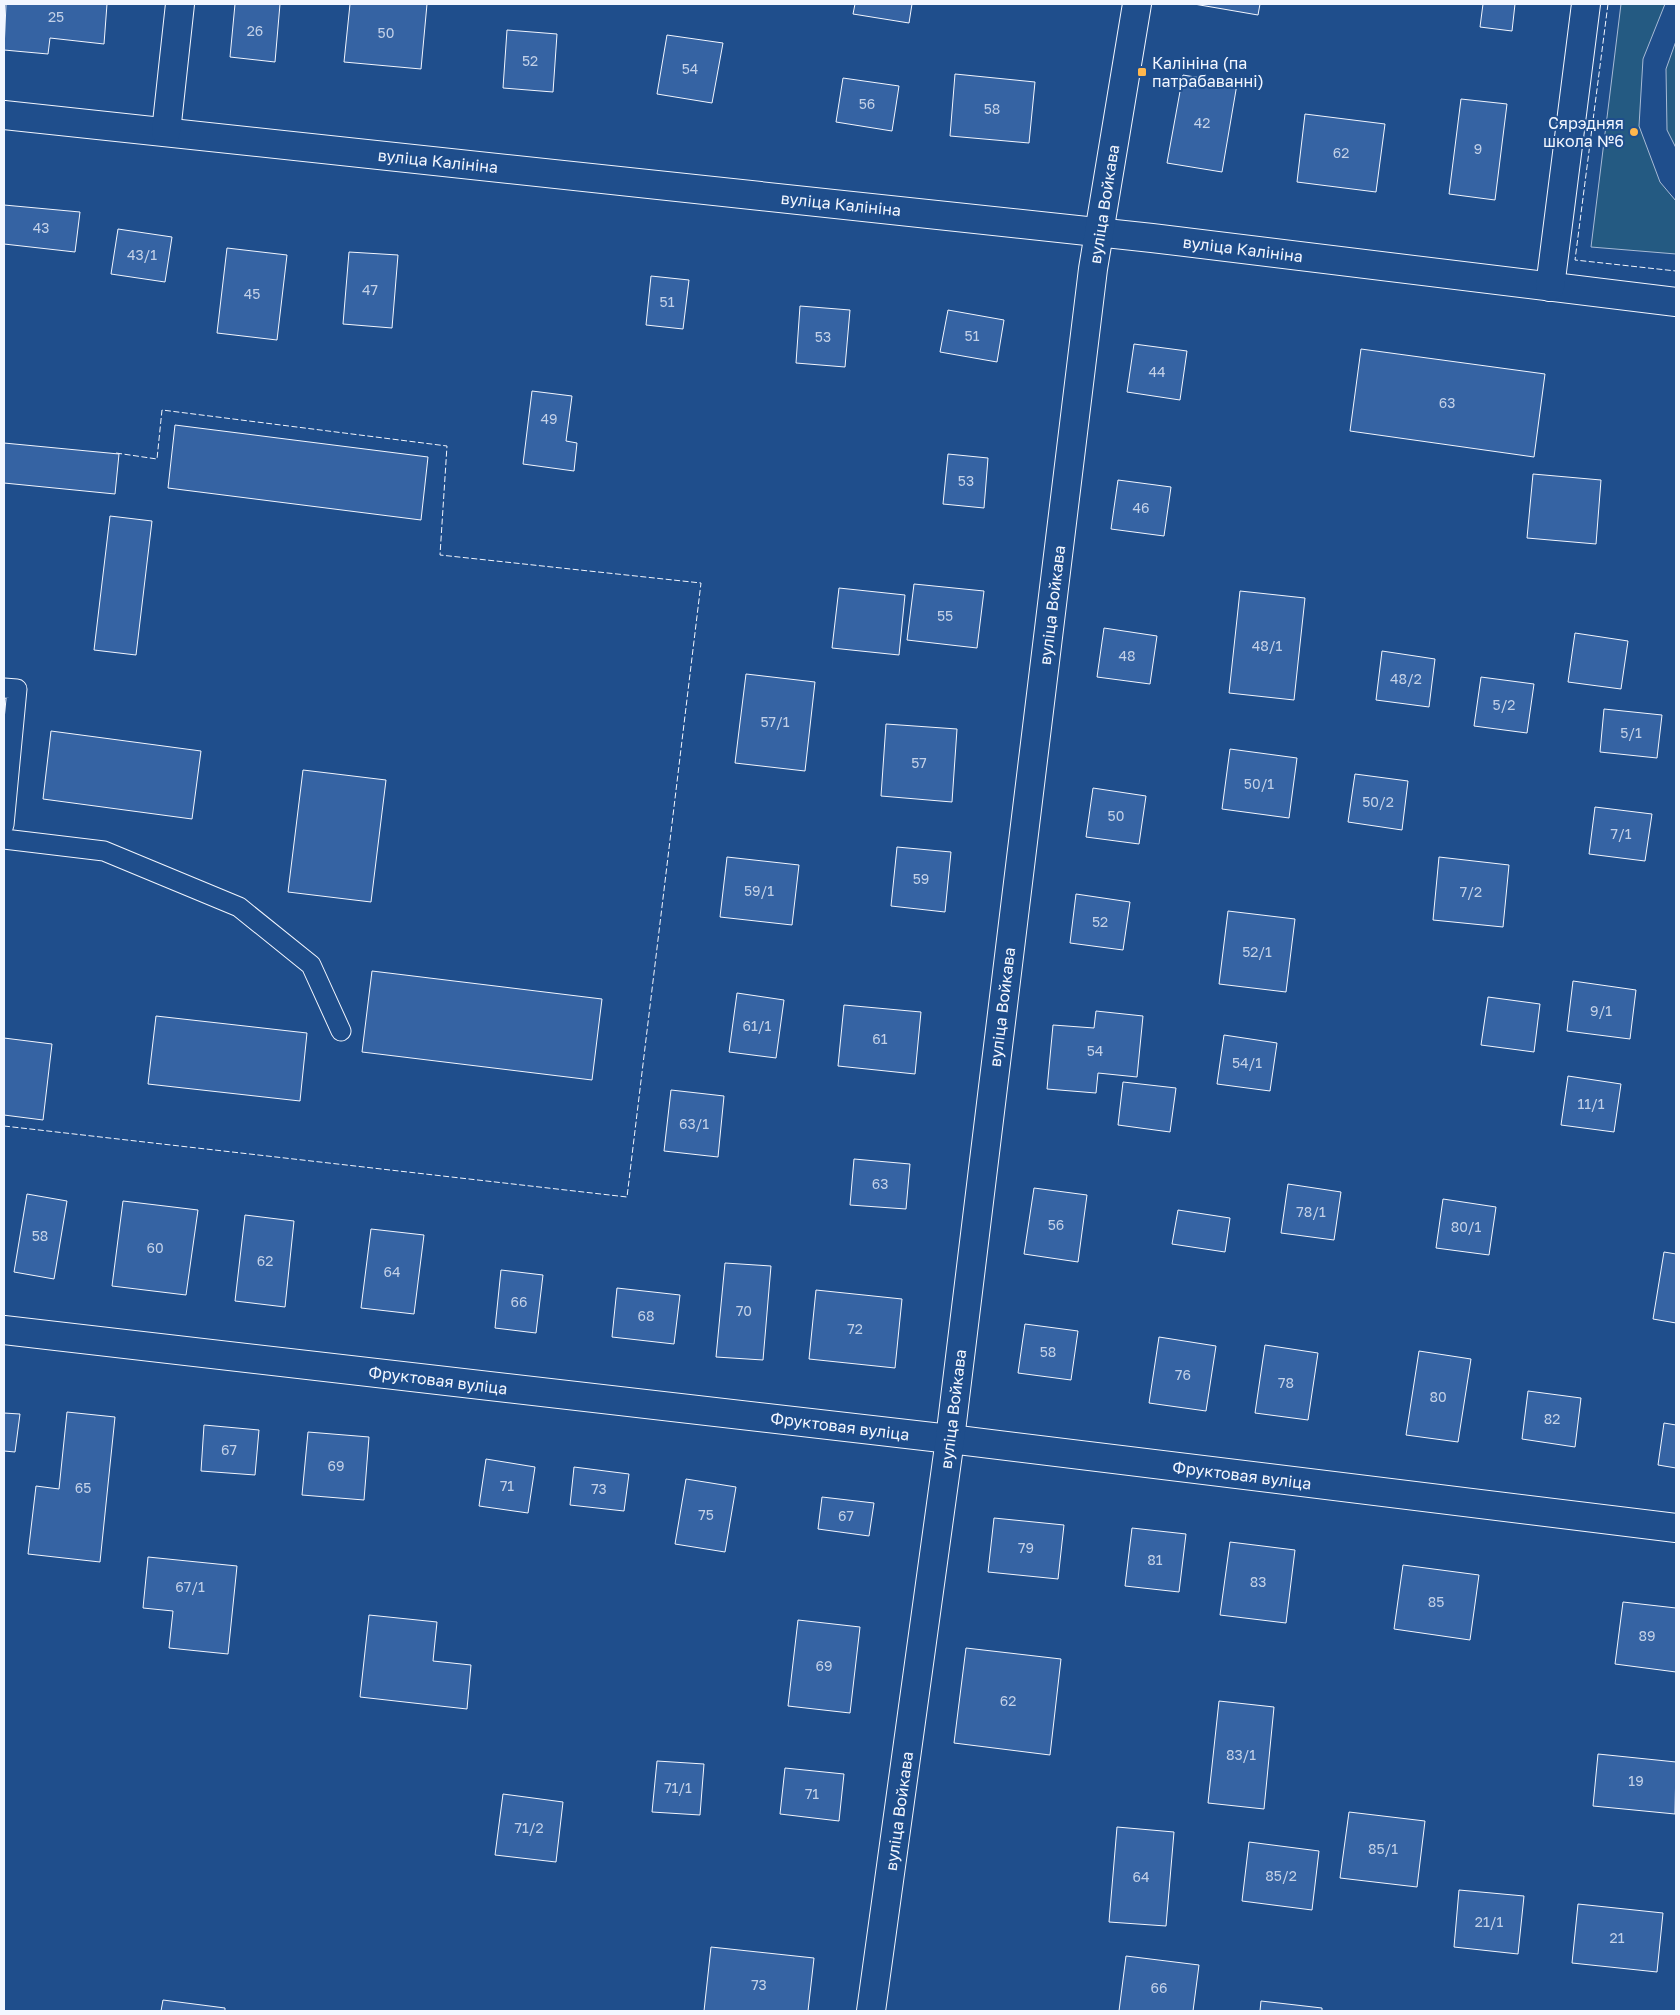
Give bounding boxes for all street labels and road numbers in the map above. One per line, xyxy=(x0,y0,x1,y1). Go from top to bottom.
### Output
street label: вуліца Войкава xyxy=(1085,143,1123,265)
street label: вуліца Калініна xyxy=(377,145,499,177)
street label: вуліца Калініна xyxy=(780,188,902,220)
street label: вуліца Калініна xyxy=(1182,232,1304,266)
street label: вуліца Войкава xyxy=(1035,544,1069,666)
street label: вуліца Войкава xyxy=(985,946,1019,1068)
street label: вуліца Войкава xyxy=(936,1348,970,1470)
street label: Фруктовая вуліца xyxy=(367,1362,509,1398)
street label: Фруктовая вуліца xyxy=(769,1408,911,1444)
street label: Фруктовая вуліца xyxy=(1171,1457,1313,1493)
street label: вуліца Войкава xyxy=(881,1750,917,1872)

